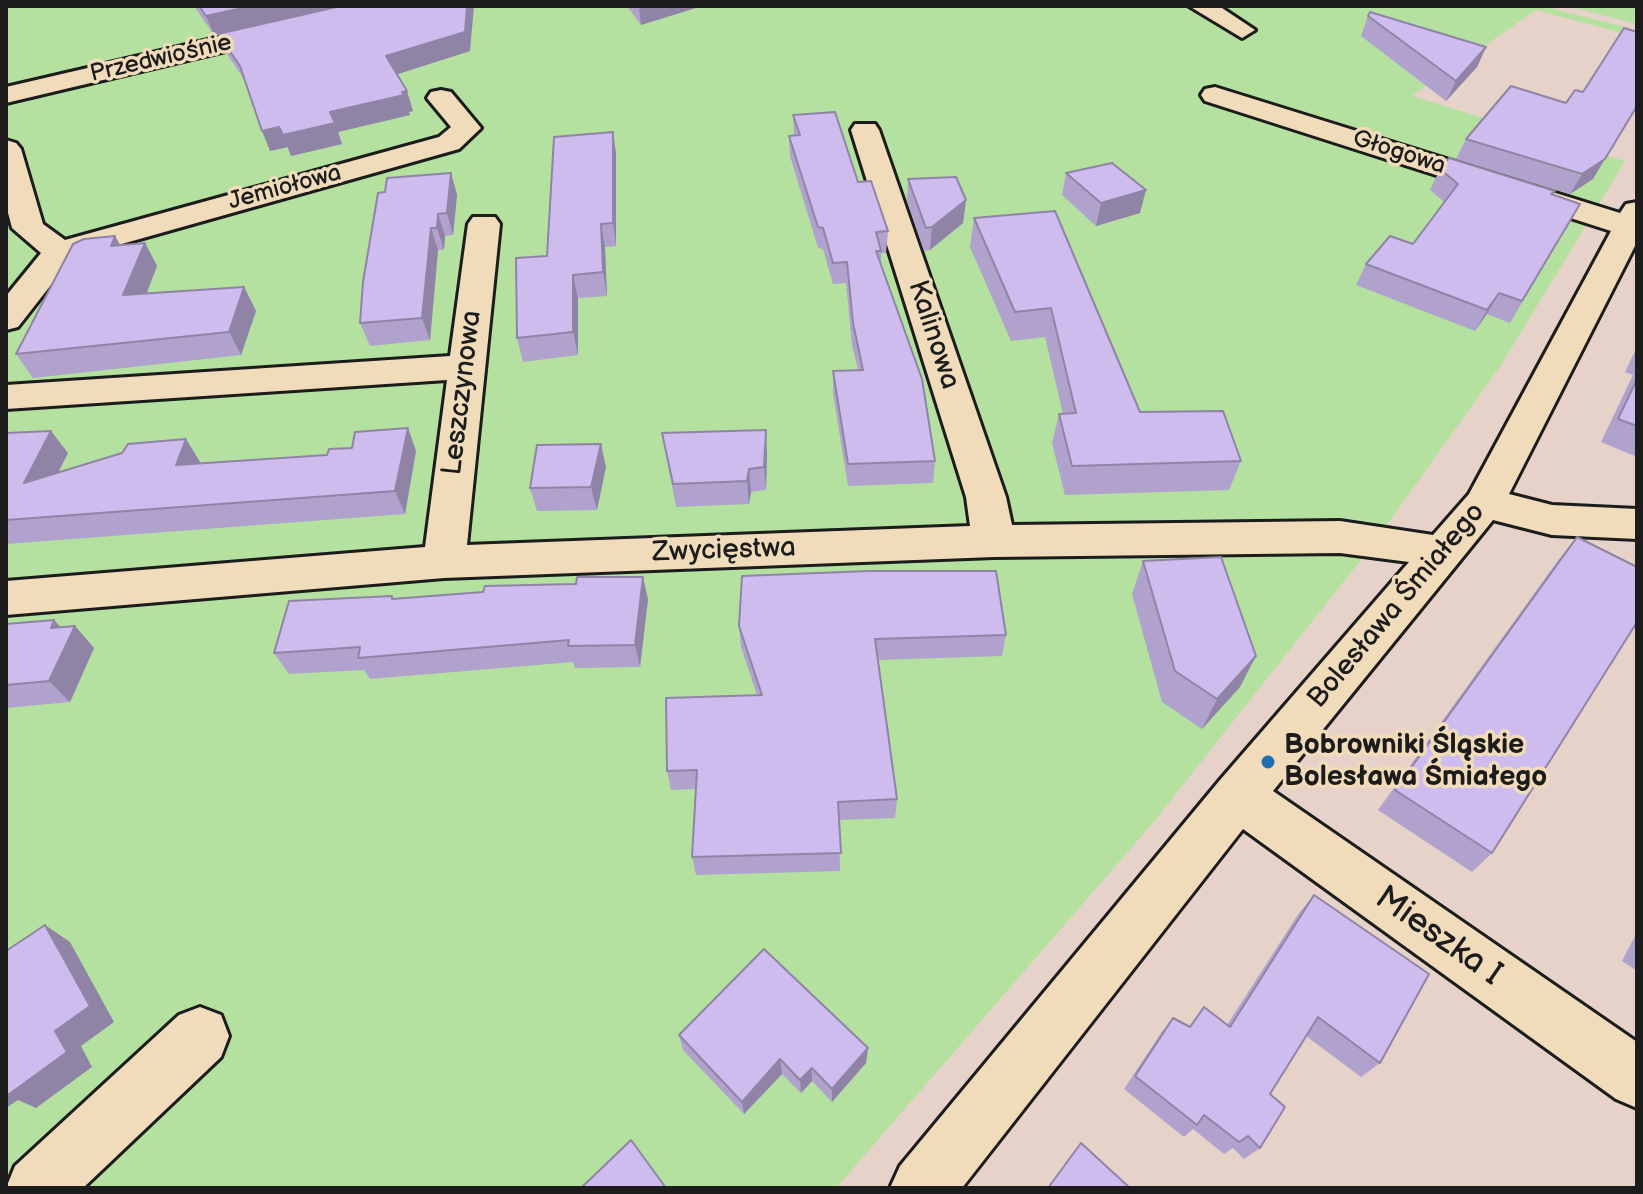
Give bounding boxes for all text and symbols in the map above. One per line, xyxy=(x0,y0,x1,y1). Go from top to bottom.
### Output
street label: Przedwiośnie xyxy=(87,29,235,89)
street label: Głogowa xyxy=(1349,124,1449,182)
street label: Jemiołowa xyxy=(225,159,345,217)
street label: Kalinowa xyxy=(900,276,966,394)
street label: Leszczynowa xyxy=(436,309,490,477)
street label: Bolesława Śmiałego xyxy=(1301,496,1493,716)
street label: Zwycięstwa xyxy=(652,532,796,570)
place label: Bobrowniki Śląskie Bolesława Śmiałego xyxy=(1284,729,1547,795)
marker: Bobrowniki Śląskie Bolesława Śmiałego xyxy=(1259,753,1277,771)
street label: Mieszka I xyxy=(1367,879,1509,995)

